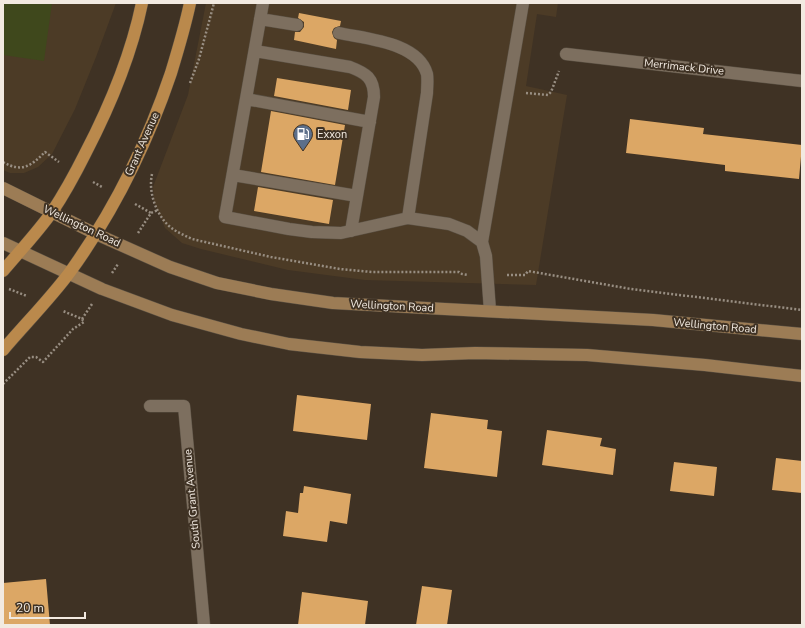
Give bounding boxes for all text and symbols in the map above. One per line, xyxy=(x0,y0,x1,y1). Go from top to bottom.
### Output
street label: Merrimack Drive xyxy=(643,55,725,79)
street label: Grant Avenue xyxy=(121,110,163,178)
fuel station icon: Exxon xyxy=(292,123,314,151)
place label: Exxon xyxy=(317,127,347,142)
street label: Wellington Road xyxy=(41,202,123,250)
street label: Wellington Road xyxy=(350,296,434,316)
street label: Wellington Road xyxy=(673,315,757,337)
street label: South Grant Avenue xyxy=(180,448,204,549)
scale bar xyxy=(10,594,85,620)
text: 20 m xyxy=(16,600,44,616)

